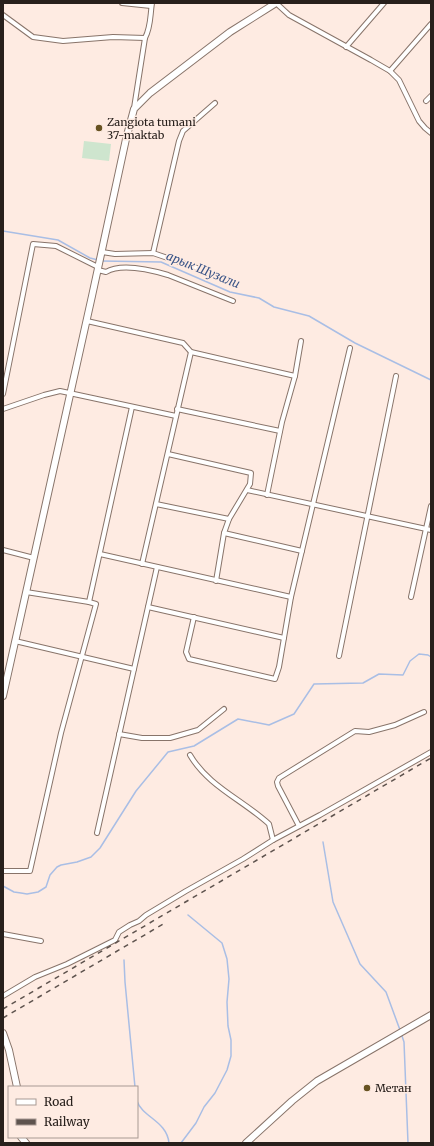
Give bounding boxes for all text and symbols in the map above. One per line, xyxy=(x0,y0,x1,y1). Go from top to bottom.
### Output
place label: Zangiota tumani 37-maktab xyxy=(107,115,196,142)
marker: Zangiota tumani 37-maktab xyxy=(94,123,104,133)
water label: арык Шузали xyxy=(164,248,242,291)
place label: Метан xyxy=(375,1081,412,1095)
marker: Метан xyxy=(362,1083,372,1093)
legend xyxy=(8,1086,138,1138)
text: Road xyxy=(44,1094,73,1109)
text: Railway xyxy=(44,1114,90,1129)

